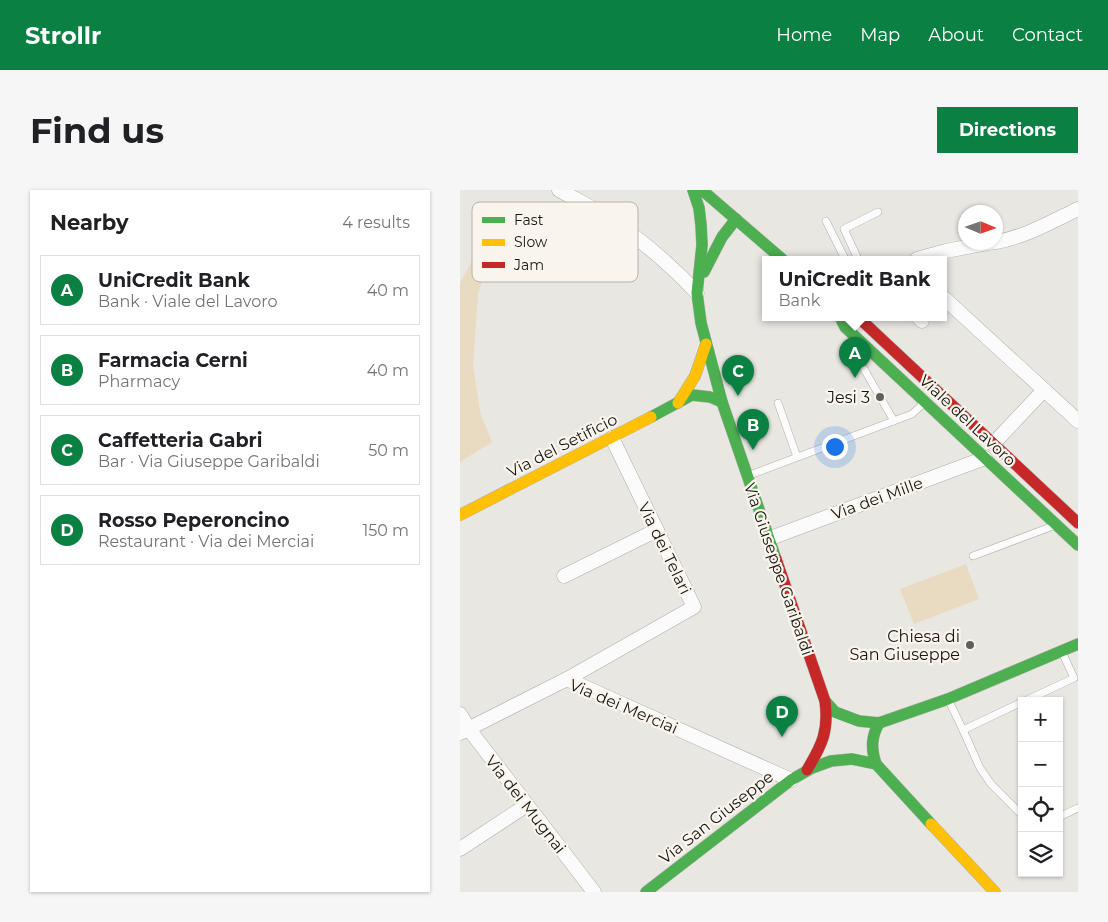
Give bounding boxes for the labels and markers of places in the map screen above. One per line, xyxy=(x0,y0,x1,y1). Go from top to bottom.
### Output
pin: A xyxy=(839,337,871,378)
pin: C xyxy=(722,355,754,396)
place label: Jesi 3 xyxy=(826,388,870,407)
marker: Jesi 3 xyxy=(874,391,886,403)
pin: B xyxy=(737,409,769,450)
place label: Chiesa di San Giuseppe xyxy=(849,627,960,664)
marker: Chiesa di San Giuseppe xyxy=(964,639,976,651)
pin: D xyxy=(766,696,798,737)

